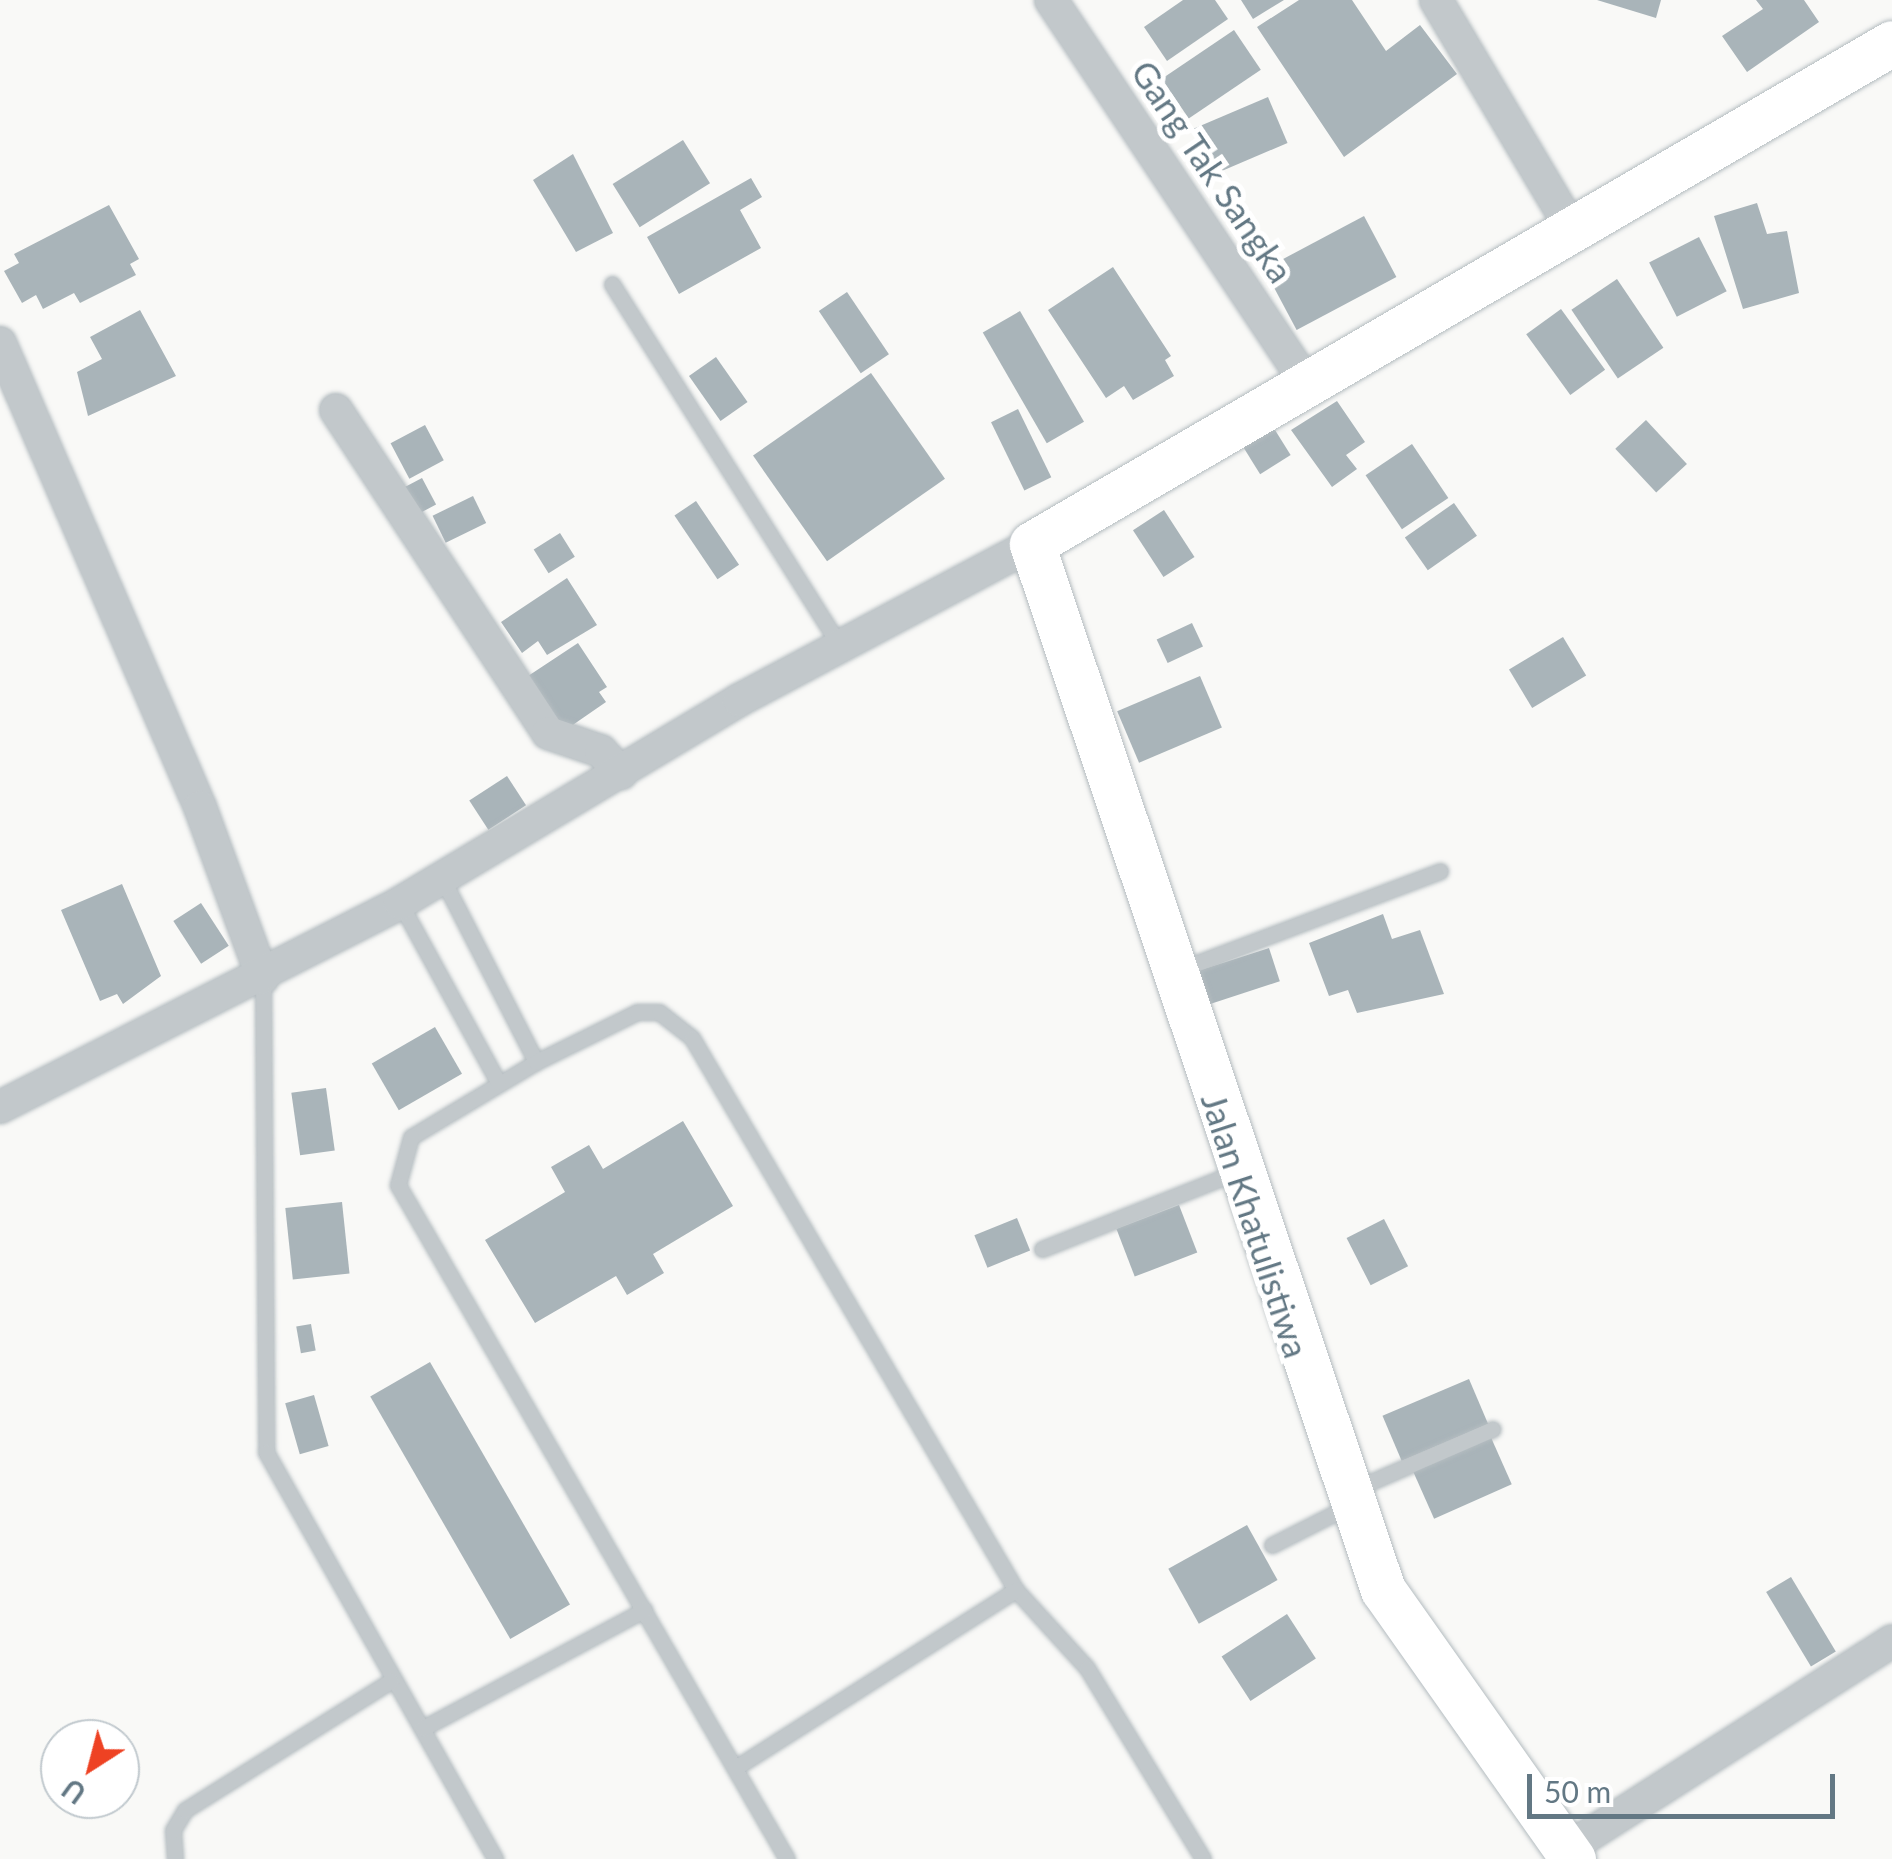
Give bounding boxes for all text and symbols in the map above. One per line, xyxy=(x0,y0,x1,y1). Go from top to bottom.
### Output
street label: Gang Tak Sangka xyxy=(1123,52,1303,290)
street label: Jalan Khatulistiwa xyxy=(1193,1087,1319,1363)
north arrow xyxy=(40,1719,140,1819)
scale bar xyxy=(1532,1754,1840,1816)
text: U xyxy=(55,1772,92,1812)
text: 50 m xyxy=(1544,1773,1611,1809)

